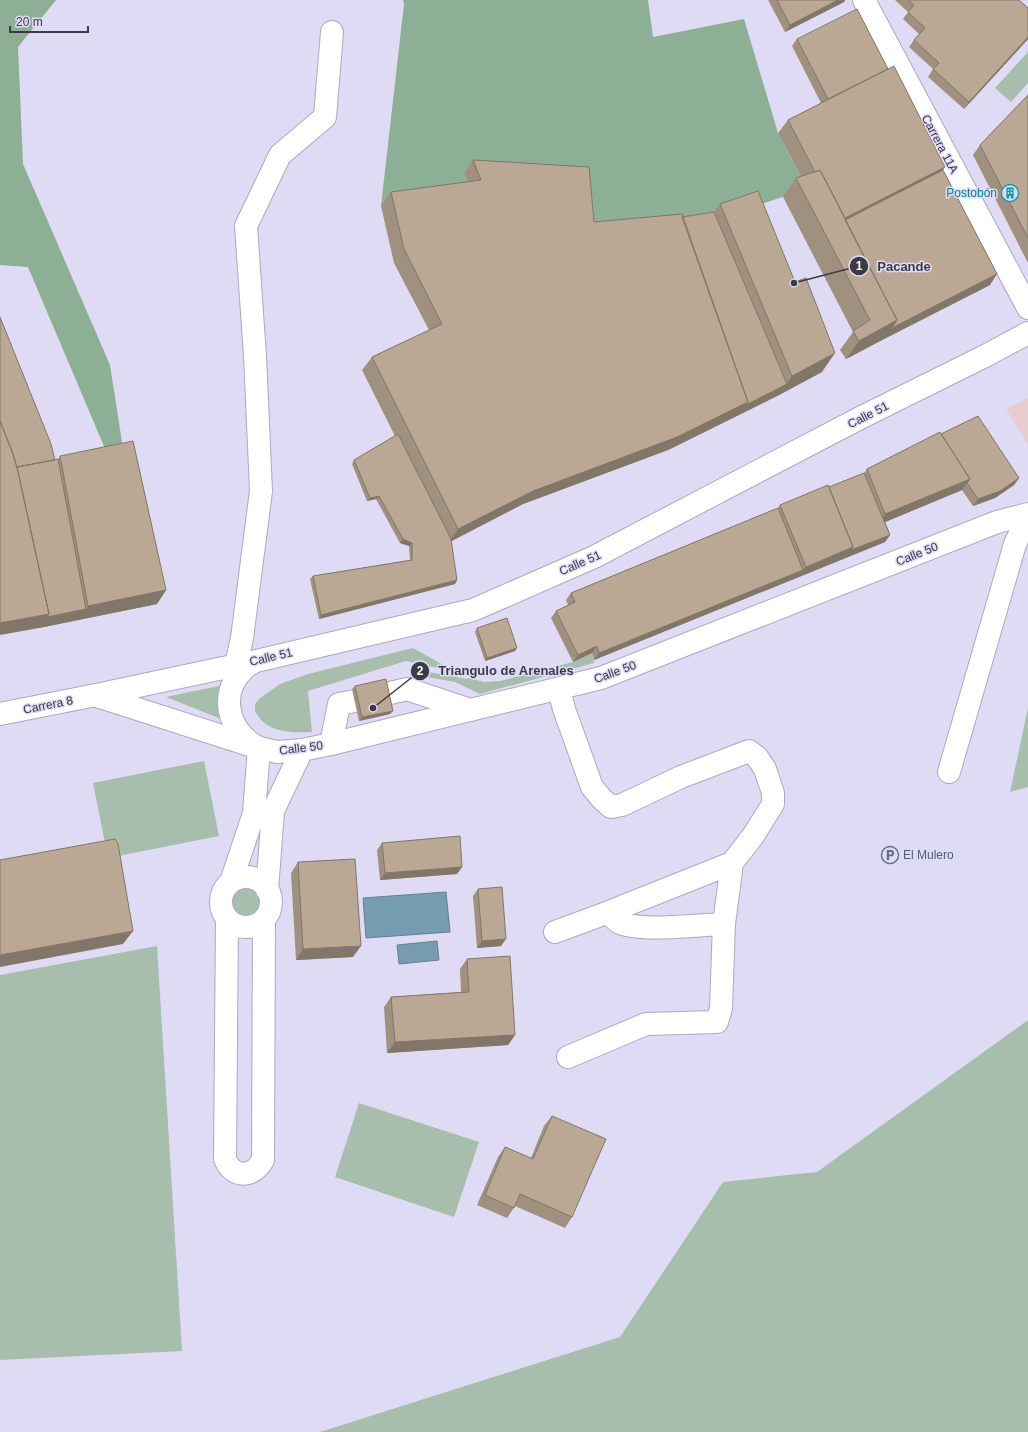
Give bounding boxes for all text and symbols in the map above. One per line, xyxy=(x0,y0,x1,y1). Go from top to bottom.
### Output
scale bar xyxy=(10,8,88,34)
text: 20 m xyxy=(16,15,43,29)
street label: Carrera 11A xyxy=(919,112,961,176)
building icon: Postobón xyxy=(1000,183,1020,203)
place label: Postobón xyxy=(946,186,997,200)
callout: Pacande xyxy=(849,254,938,279)
text: 1 xyxy=(856,259,863,273)
text: Pacande xyxy=(877,259,931,274)
street label: Calle 51 xyxy=(845,399,891,431)
street label: Calle 50 xyxy=(894,539,940,569)
street label: Calle 51 xyxy=(557,548,603,578)
street label: Calle 51 xyxy=(248,645,294,669)
callout: Triangulo de Arenales xyxy=(410,658,582,683)
street label: Calle 50 xyxy=(592,658,638,686)
text: Triangulo de Arenales xyxy=(438,663,574,678)
text: 2 xyxy=(417,664,424,678)
street label: Carrera 8 xyxy=(22,693,75,717)
street label: Calle 50 xyxy=(278,738,324,758)
parking icon: El Mulero xyxy=(880,845,900,865)
place label: El Mulero xyxy=(903,848,954,862)

